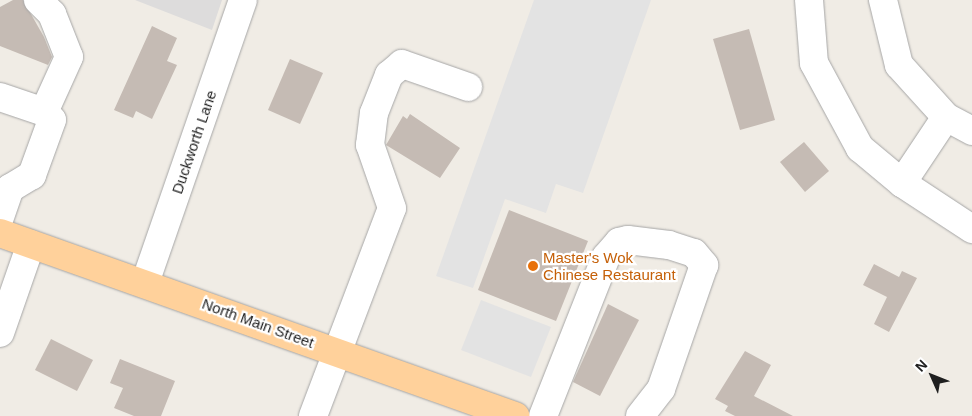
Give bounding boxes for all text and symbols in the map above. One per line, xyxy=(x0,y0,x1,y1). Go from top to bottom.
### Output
street label: Duckworth Lane xyxy=(168,88,220,196)
place label: Master's Wok Chinese Restaurant xyxy=(543,248,676,283)
marker: Master's Wok Chinese Restaurant xyxy=(527,260,539,272)
street label: North Main Street xyxy=(200,294,316,352)
north arrow xyxy=(907,351,957,401)
text: N xyxy=(912,356,930,375)

